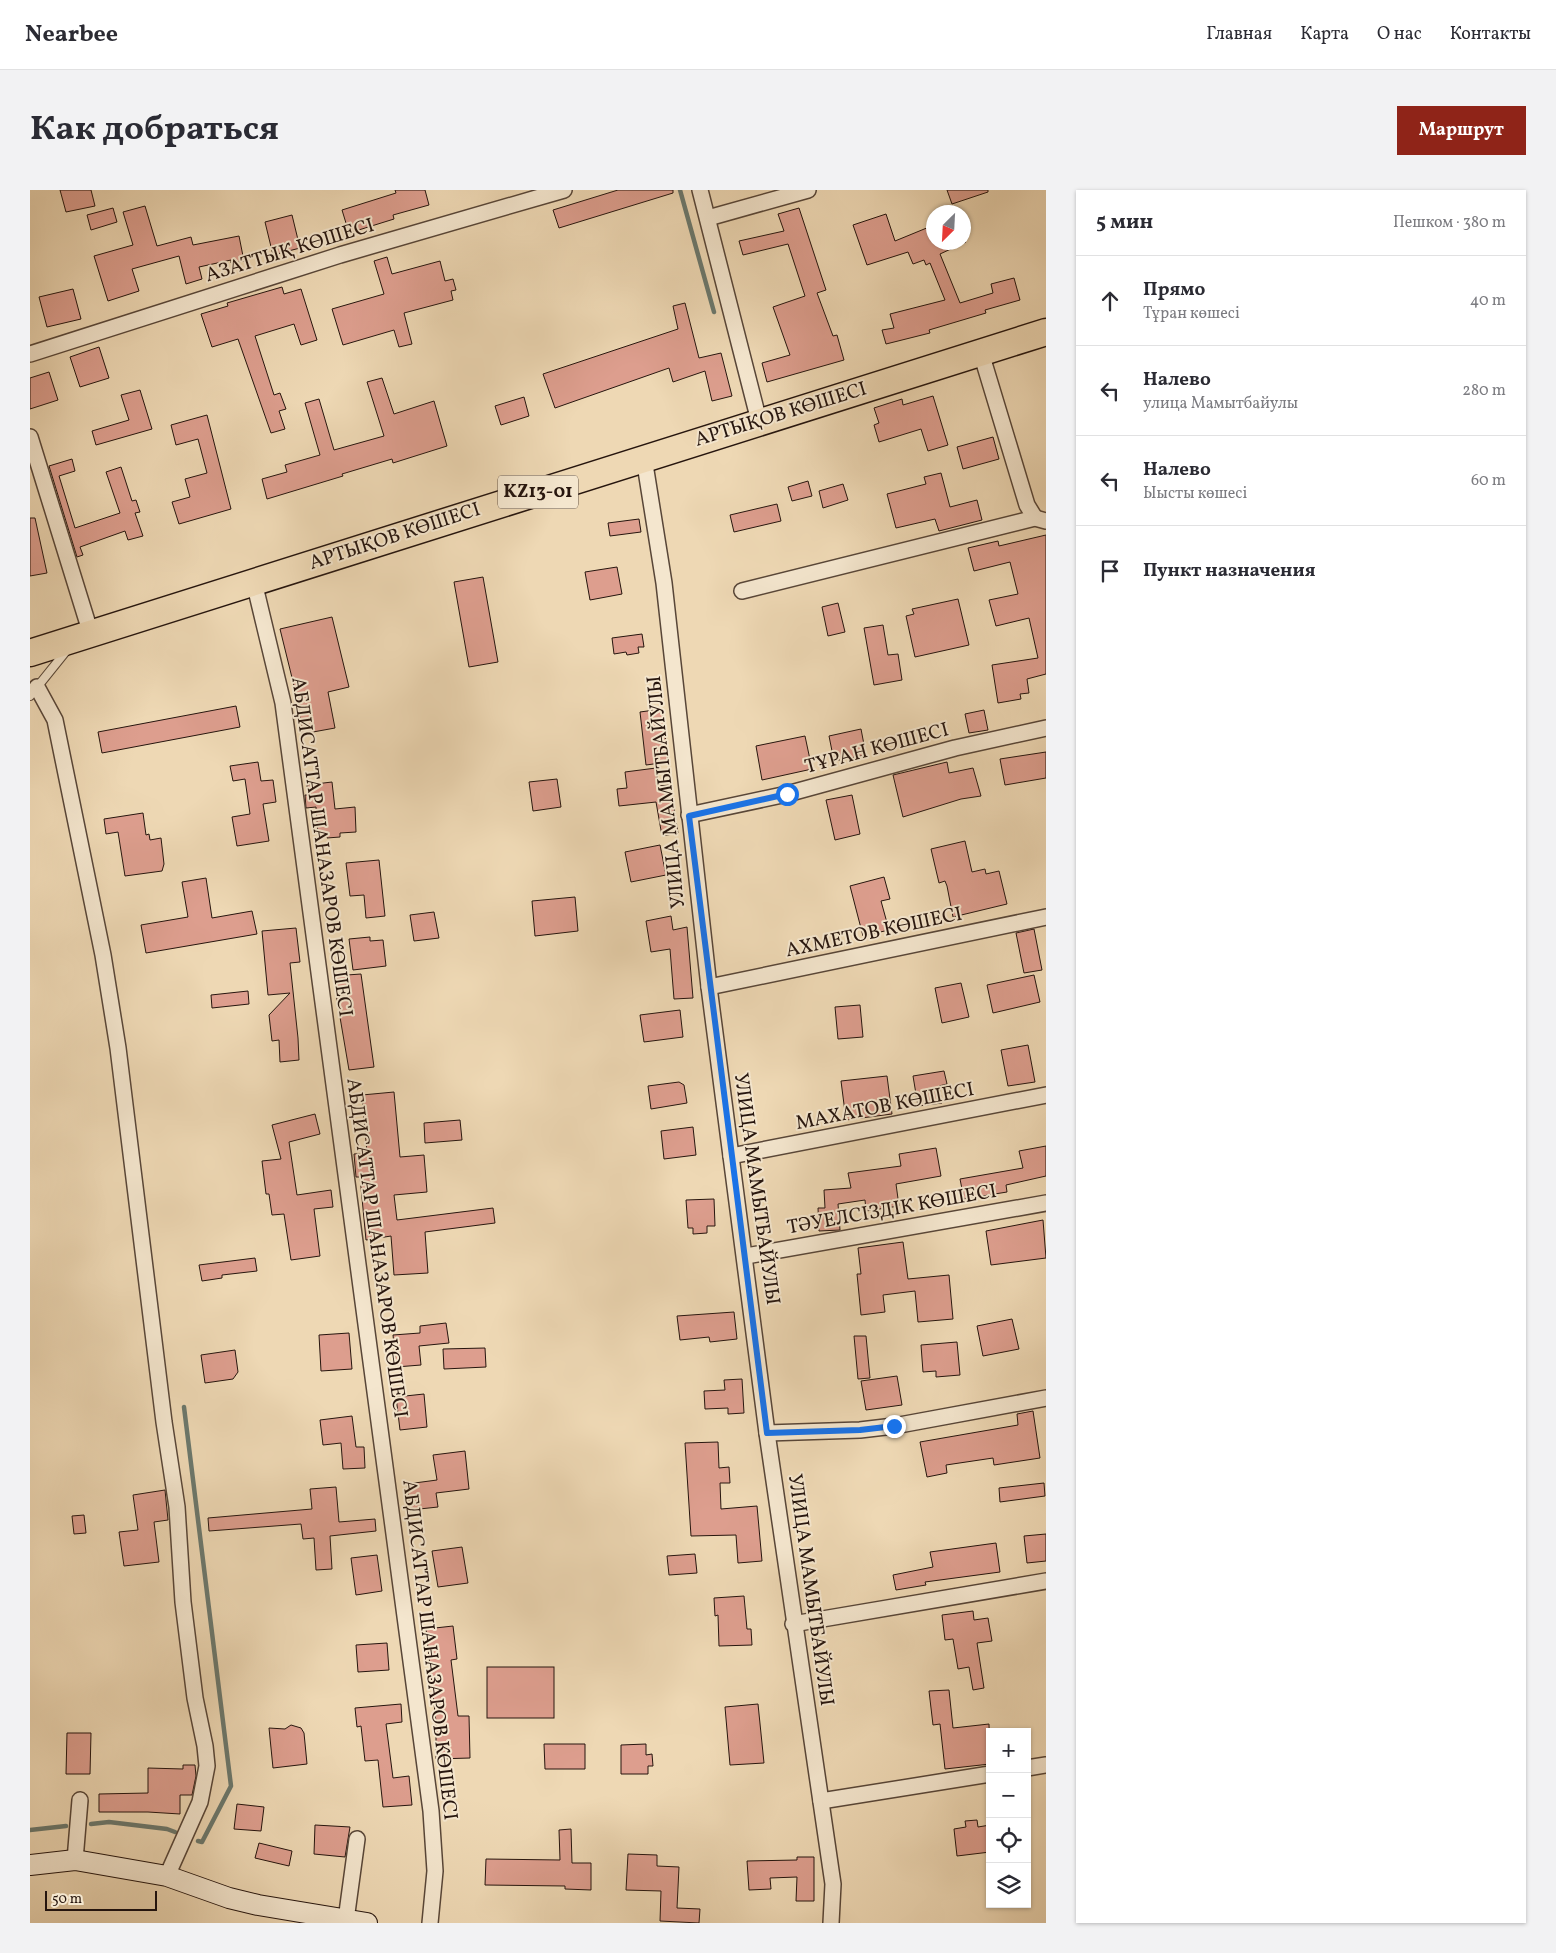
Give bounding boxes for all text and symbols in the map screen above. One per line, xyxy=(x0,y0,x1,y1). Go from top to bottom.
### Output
text: Nearbee xyxy=(25,18,118,52)
text: Главная xyxy=(1206,22,1272,47)
text: Карта xyxy=(1300,22,1349,47)
text: О нас xyxy=(1377,22,1422,47)
text: Контакты xyxy=(1450,22,1531,47)
text: Как добраться xyxy=(30,106,279,154)
button: Маршрут xyxy=(1397,106,1526,155)
north arrow xyxy=(926,205,971,250)
text: 5 мин xyxy=(1096,208,1153,237)
street label: АЗАТТЫҚ КӨШЕСІ xyxy=(202,212,378,290)
text: Пешком · 380 m xyxy=(1393,212,1506,234)
text: Прямо xyxy=(1143,277,1205,303)
icon: ahead xyxy=(1096,287,1124,315)
text: 40 m xyxy=(1470,290,1506,312)
text: Тұран көшесі xyxy=(1143,303,1240,325)
text: Налево xyxy=(1143,367,1211,393)
street label: АРТЫҚОВ КӨШЕСІ xyxy=(691,375,871,455)
icon: left xyxy=(1096,377,1124,405)
text: 280 m xyxy=(1462,380,1506,402)
text: улица Мамытбайулы xyxy=(1143,393,1298,415)
text: Налево xyxy=(1143,457,1211,483)
icon: left xyxy=(1096,467,1124,495)
text: 60 m xyxy=(1471,470,1506,492)
road number: KZ13-01 xyxy=(498,476,578,508)
text: Ыысты көшесі xyxy=(1143,483,1247,505)
street label: АРТЫҚОВ КӨШЕСІ xyxy=(306,496,484,578)
icon: arrive xyxy=(1096,557,1124,585)
text: Пункт назначения xyxy=(1143,558,1316,584)
street label: УЛИЦА МАМЫТБАЙУЛЫ xyxy=(641,674,693,910)
street label: АБДИСАТТАР ШАНАЗАРОВ КӨШЕСІ xyxy=(283,675,359,1019)
street label: ТҰРАН КӨШЕСІ xyxy=(802,716,952,782)
route start xyxy=(776,783,799,806)
street label: АХМЕТОВ КӨШЕСІ xyxy=(783,901,965,965)
street label: УЛИЦА МАМЫТБАЙУЛЫ xyxy=(726,1071,786,1307)
street label: АБДИСАТТАР ШАНАЗАРОВ КӨШЕСІ xyxy=(338,1076,414,1420)
street label: МАХАТОВ КӨШЕСІ xyxy=(793,1076,977,1138)
street label: ТӘУЕЛСІЗДІК КӨШЕСІ xyxy=(785,1178,999,1242)
route end xyxy=(883,1415,906,1438)
street label: УЛИЦА МАМЫТБАЙУЛЫ xyxy=(780,1472,840,1708)
street label: АБДИСАТТАР ШАНАЗАРОВ КӨШЕСІ xyxy=(394,1478,464,1822)
map controls xyxy=(986,1728,1031,1908)
button: + xyxy=(986,1728,1031,1773)
button: − xyxy=(986,1773,1031,1818)
button: locate xyxy=(986,1818,1031,1863)
button: layers xyxy=(986,1863,1031,1908)
scale bar xyxy=(45,1888,158,1911)
text: 50 m xyxy=(52,1890,82,1909)

